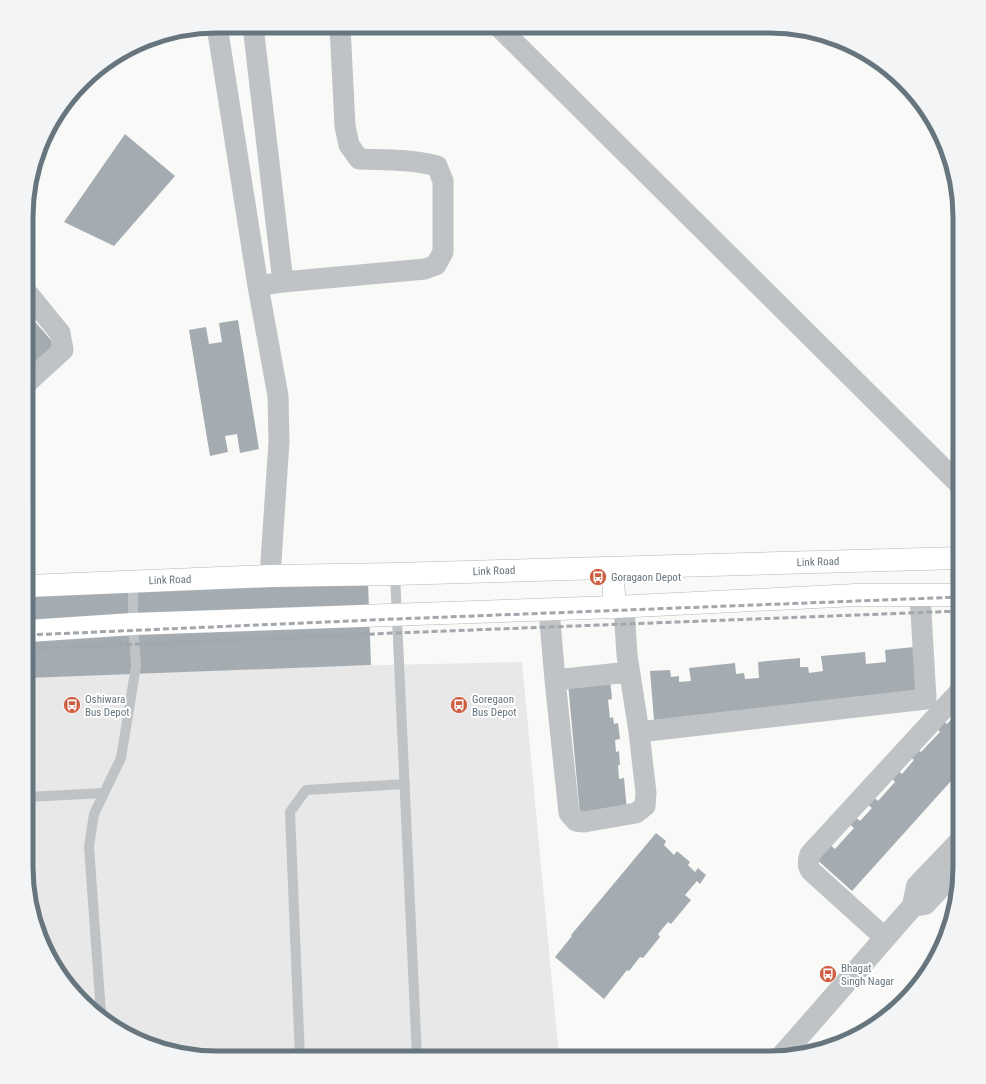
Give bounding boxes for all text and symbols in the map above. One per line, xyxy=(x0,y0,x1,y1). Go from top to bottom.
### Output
street label: Link Road xyxy=(796,555,840,569)
street label: Link Road xyxy=(472,564,516,578)
bus stop icon: Goragaon Depot xyxy=(588,567,608,587)
place label: Goragaon Depot xyxy=(611,571,681,584)
street label: Link Road xyxy=(148,573,192,587)
place label: Oshiwara Bus Depot xyxy=(85,693,130,719)
place label: Goregaon Bus Depot xyxy=(472,693,517,719)
bus stop icon: Oshiwara Bus Depot xyxy=(62,695,82,715)
bus stop icon: Goregaon Bus Depot xyxy=(449,695,469,715)
place label: Bhagat Singh Nagar xyxy=(841,962,895,988)
bus stop icon: Bhagat Singh Nagar xyxy=(818,964,838,984)

